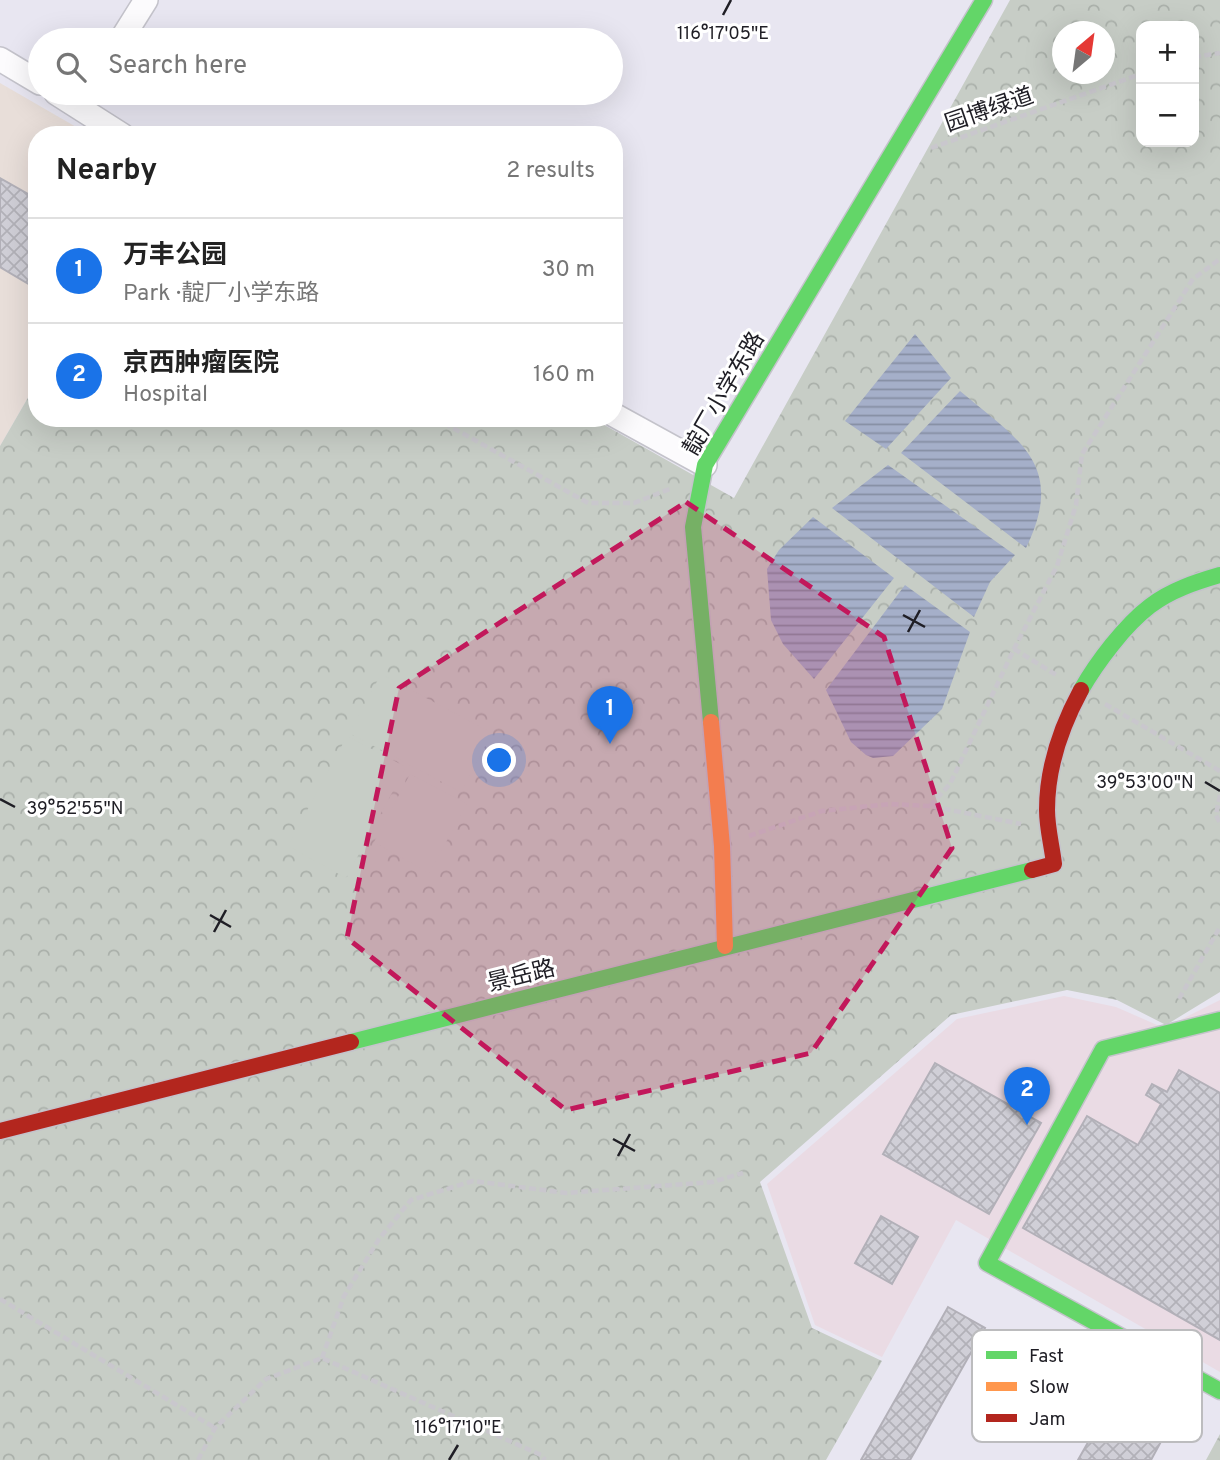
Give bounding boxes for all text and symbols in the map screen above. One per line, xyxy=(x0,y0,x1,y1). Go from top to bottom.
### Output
north arrow xyxy=(1052,21,1115,84)
map controls xyxy=(1136,21,1199,147)
button: + xyxy=(1136,21,1199,84)
text: 116°17'05"E xyxy=(677,23,769,46)
search box xyxy=(28,28,623,105)
icon: search xyxy=(52,48,90,86)
text: Search here xyxy=(108,50,247,83)
street label: 园博绿道 xyxy=(942,83,1038,140)
button: − xyxy=(1136,84,1199,147)
text: Nearby xyxy=(56,153,157,190)
text: 2 results xyxy=(506,157,595,186)
text: 万丰公园 xyxy=(123,240,227,273)
text: 1 xyxy=(74,256,84,285)
text: 30 m xyxy=(542,256,595,285)
text: Park · 靛厂小学东路 xyxy=(123,280,319,309)
street label: 靛厂小学东路 xyxy=(678,327,772,461)
text: 京西肿瘤医院 xyxy=(123,348,279,381)
text: 2 xyxy=(72,361,86,390)
text: 160 m xyxy=(533,361,595,390)
text: Hospital xyxy=(123,381,208,410)
pin: 1 xyxy=(587,686,633,744)
your location xyxy=(482,743,516,777)
text: 39°53'00"N xyxy=(1096,772,1194,795)
text: 39°52'55"N xyxy=(27,798,123,821)
street label: 景岳路 xyxy=(485,955,559,1000)
pin: 2 xyxy=(1004,1067,1050,1125)
legend xyxy=(972,1330,1202,1442)
text: Fast xyxy=(1029,1345,1064,1369)
text: Slow xyxy=(1029,1376,1069,1400)
text: Jam xyxy=(1029,1408,1066,1432)
text: 116°17'10"E xyxy=(414,1417,502,1440)

